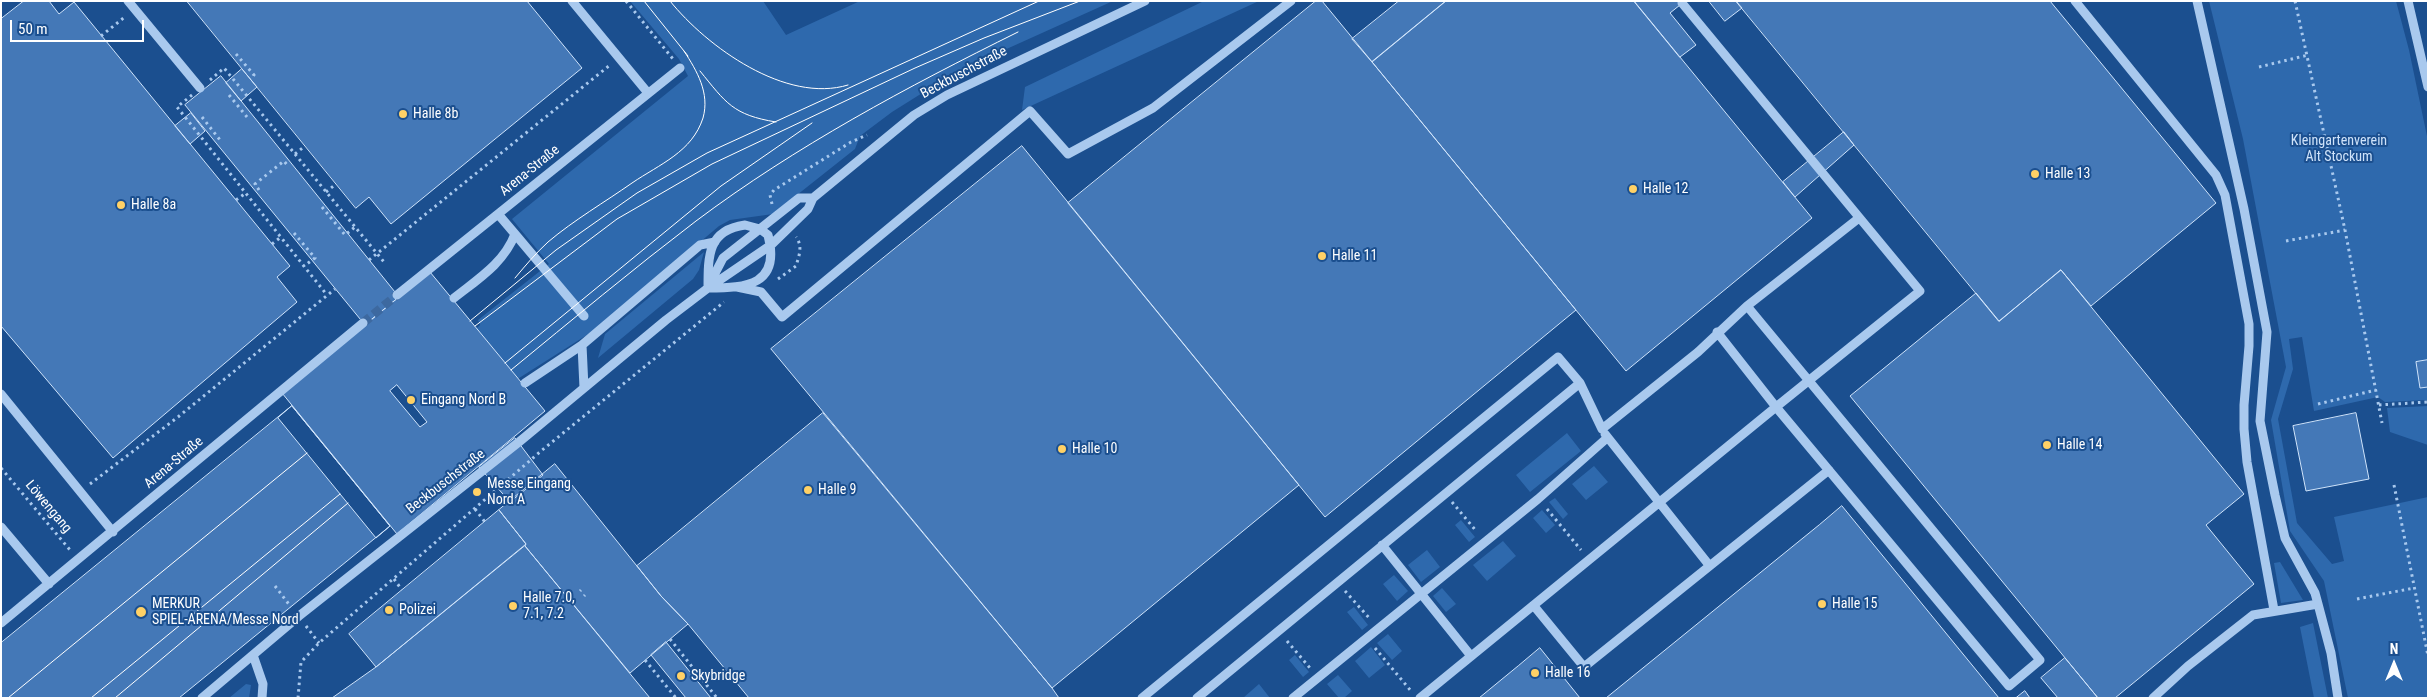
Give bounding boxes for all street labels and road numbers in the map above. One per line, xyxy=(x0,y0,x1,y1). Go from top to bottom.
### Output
street label: Beckbuschstraße xyxy=(918,43,1010,103)
street label: Arena-Straße xyxy=(497,142,563,200)
street label: Arena-Straße xyxy=(141,434,207,492)
street label: Beckbuschstraße xyxy=(403,446,489,518)
street label: Löwengang xyxy=(21,477,75,537)

